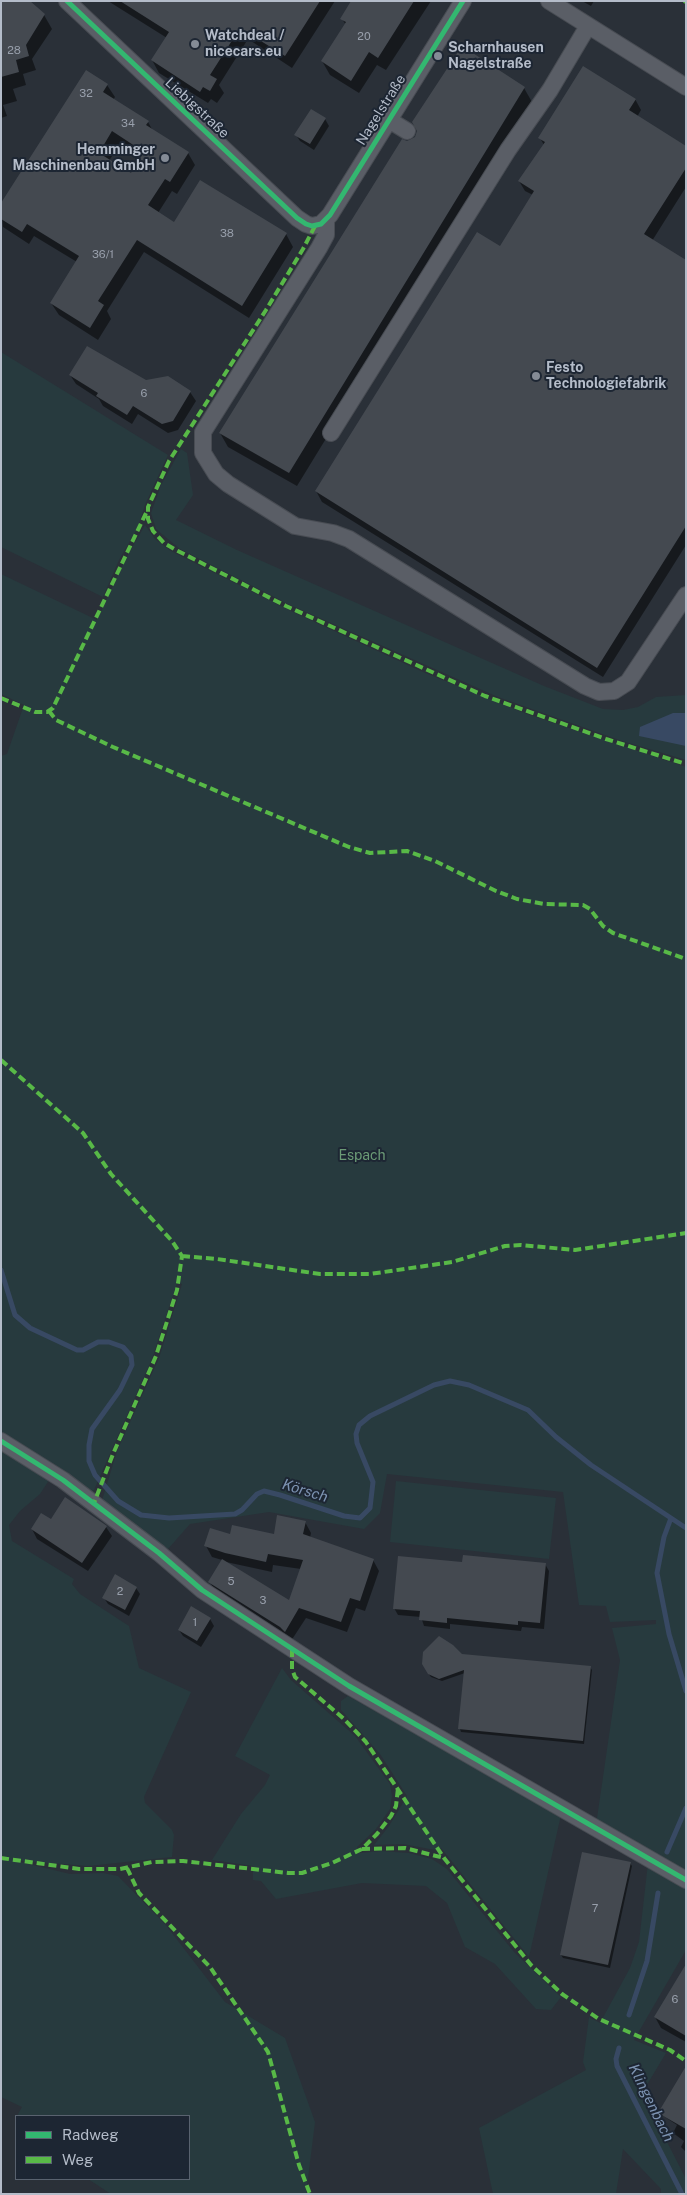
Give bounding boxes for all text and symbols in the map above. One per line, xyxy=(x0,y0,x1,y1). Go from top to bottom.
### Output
place label: Watchdeal / nicecars.eu xyxy=(205,28,285,60)
house number: 20 xyxy=(357,30,371,44)
marker: Watchdeal / nicecars.eu xyxy=(189,38,201,50)
place label: Scharnhausen Nagelstraße xyxy=(448,40,544,72)
house number: 28 xyxy=(7,44,21,58)
marker: Scharnhausen Nagelstraße xyxy=(432,50,444,62)
street label: Nagelstraße xyxy=(353,72,409,148)
street label: Liebigstraße xyxy=(162,74,232,142)
house number: 32 xyxy=(79,87,93,101)
house number: 34 xyxy=(121,117,135,131)
place label: Hemminger Maschinenbau GmbH xyxy=(12,142,155,174)
marker: Hemminger Maschinenbau GmbH xyxy=(159,152,171,164)
house number: 38 xyxy=(220,227,234,241)
house number: 36/1 xyxy=(92,248,114,262)
place label: Festo Technologiefabrik xyxy=(546,360,666,392)
marker: Festo Technologiefabrik xyxy=(530,370,542,382)
house number: 6 xyxy=(141,387,147,401)
park label: Espach xyxy=(338,1148,386,1164)
water label: Körsch xyxy=(280,1476,330,1506)
house number: 5 xyxy=(227,1575,235,1589)
house number: 2 xyxy=(117,1585,123,1599)
house number: 3 xyxy=(260,1594,266,1608)
house number: 1 xyxy=(193,1616,197,1630)
house number: 7 xyxy=(592,1902,598,1916)
house number: 6 xyxy=(672,1993,678,2007)
water label: Klingenbach xyxy=(624,2061,678,2145)
legend xyxy=(15,2115,190,2180)
text: Radweg xyxy=(62,2126,119,2143)
text: Weg xyxy=(62,2151,93,2168)

